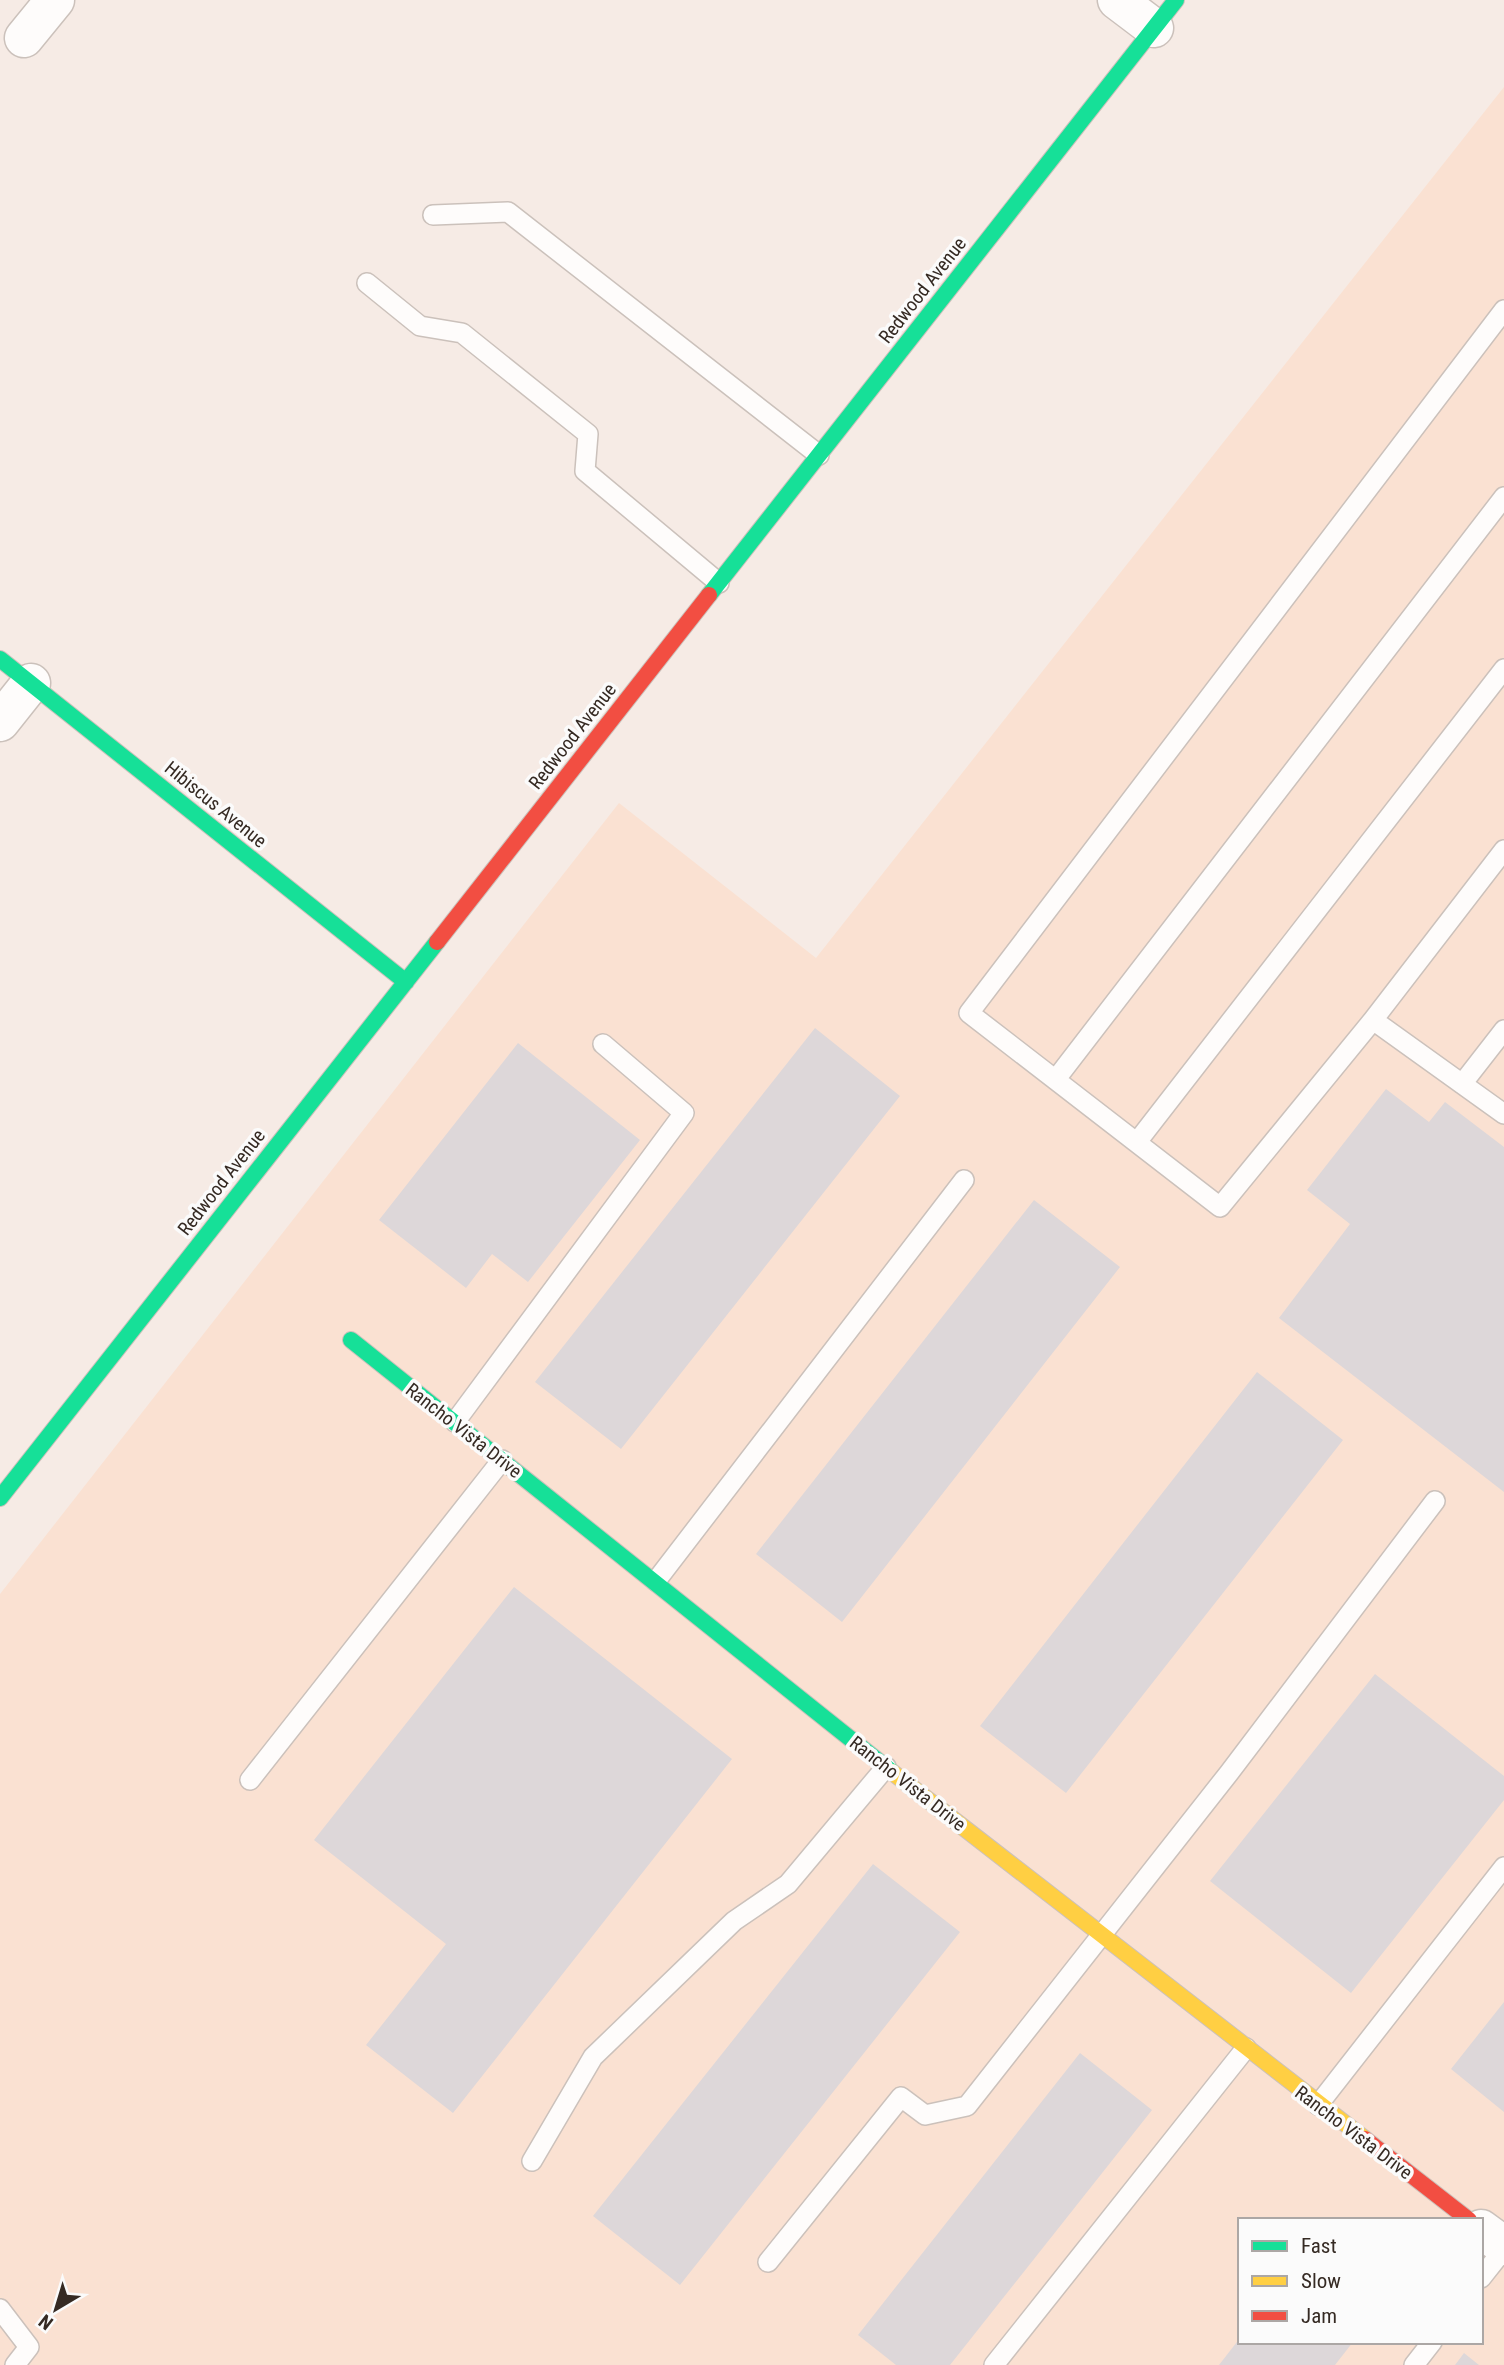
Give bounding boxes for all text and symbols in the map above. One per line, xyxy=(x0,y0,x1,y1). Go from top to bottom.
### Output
street label: Redwood Avenue xyxy=(874,233,971,348)
street label: Redwood Avenue xyxy=(524,679,621,794)
street label: Hibiscus Avenue xyxy=(160,756,271,852)
street label: Redwood Avenue xyxy=(173,1125,270,1240)
street label: Rancho Vista Drive xyxy=(401,1378,526,1483)
street label: Rancho Vista Drive xyxy=(845,1731,970,1836)
street label: Rancho Vista Drive xyxy=(1291,2081,1417,2184)
legend xyxy=(1238,2218,1483,2344)
text: Fast xyxy=(1301,2234,1337,2258)
text: Slow xyxy=(1301,2269,1341,2293)
north arrow xyxy=(21,2274,91,2344)
text: Jam xyxy=(1301,2304,1337,2328)
text: N xyxy=(34,2309,58,2335)

